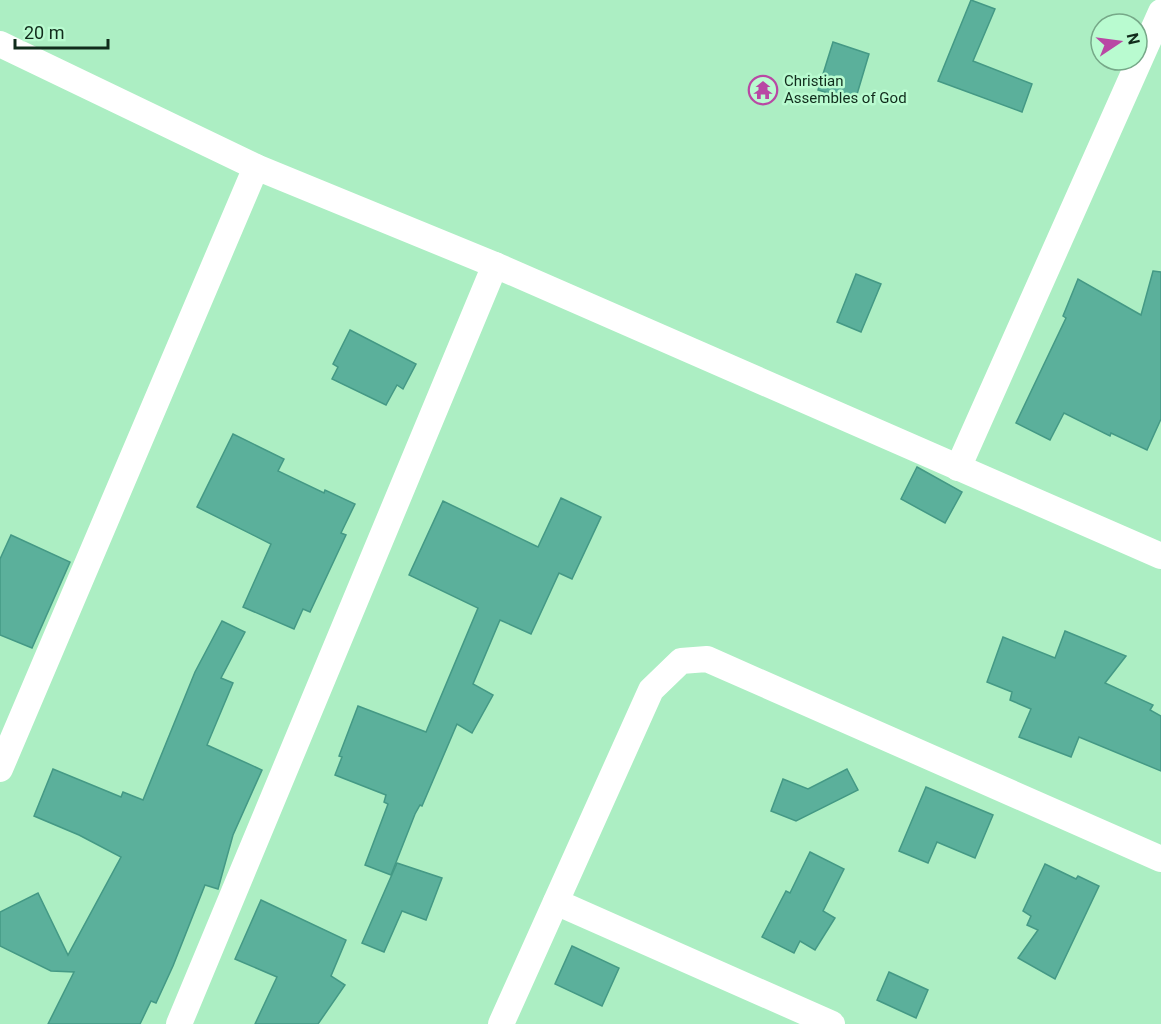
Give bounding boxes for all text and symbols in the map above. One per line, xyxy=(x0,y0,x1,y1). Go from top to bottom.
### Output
scale bar xyxy=(15,12,108,50)
north arrow xyxy=(1089,12,1149,72)
text: 20 m xyxy=(24,22,64,43)
text: N xyxy=(1123,31,1144,46)
place label: Christian Assembles of God xyxy=(784,72,907,107)
temple icon: Christian Assembles of God xyxy=(747,74,779,106)

